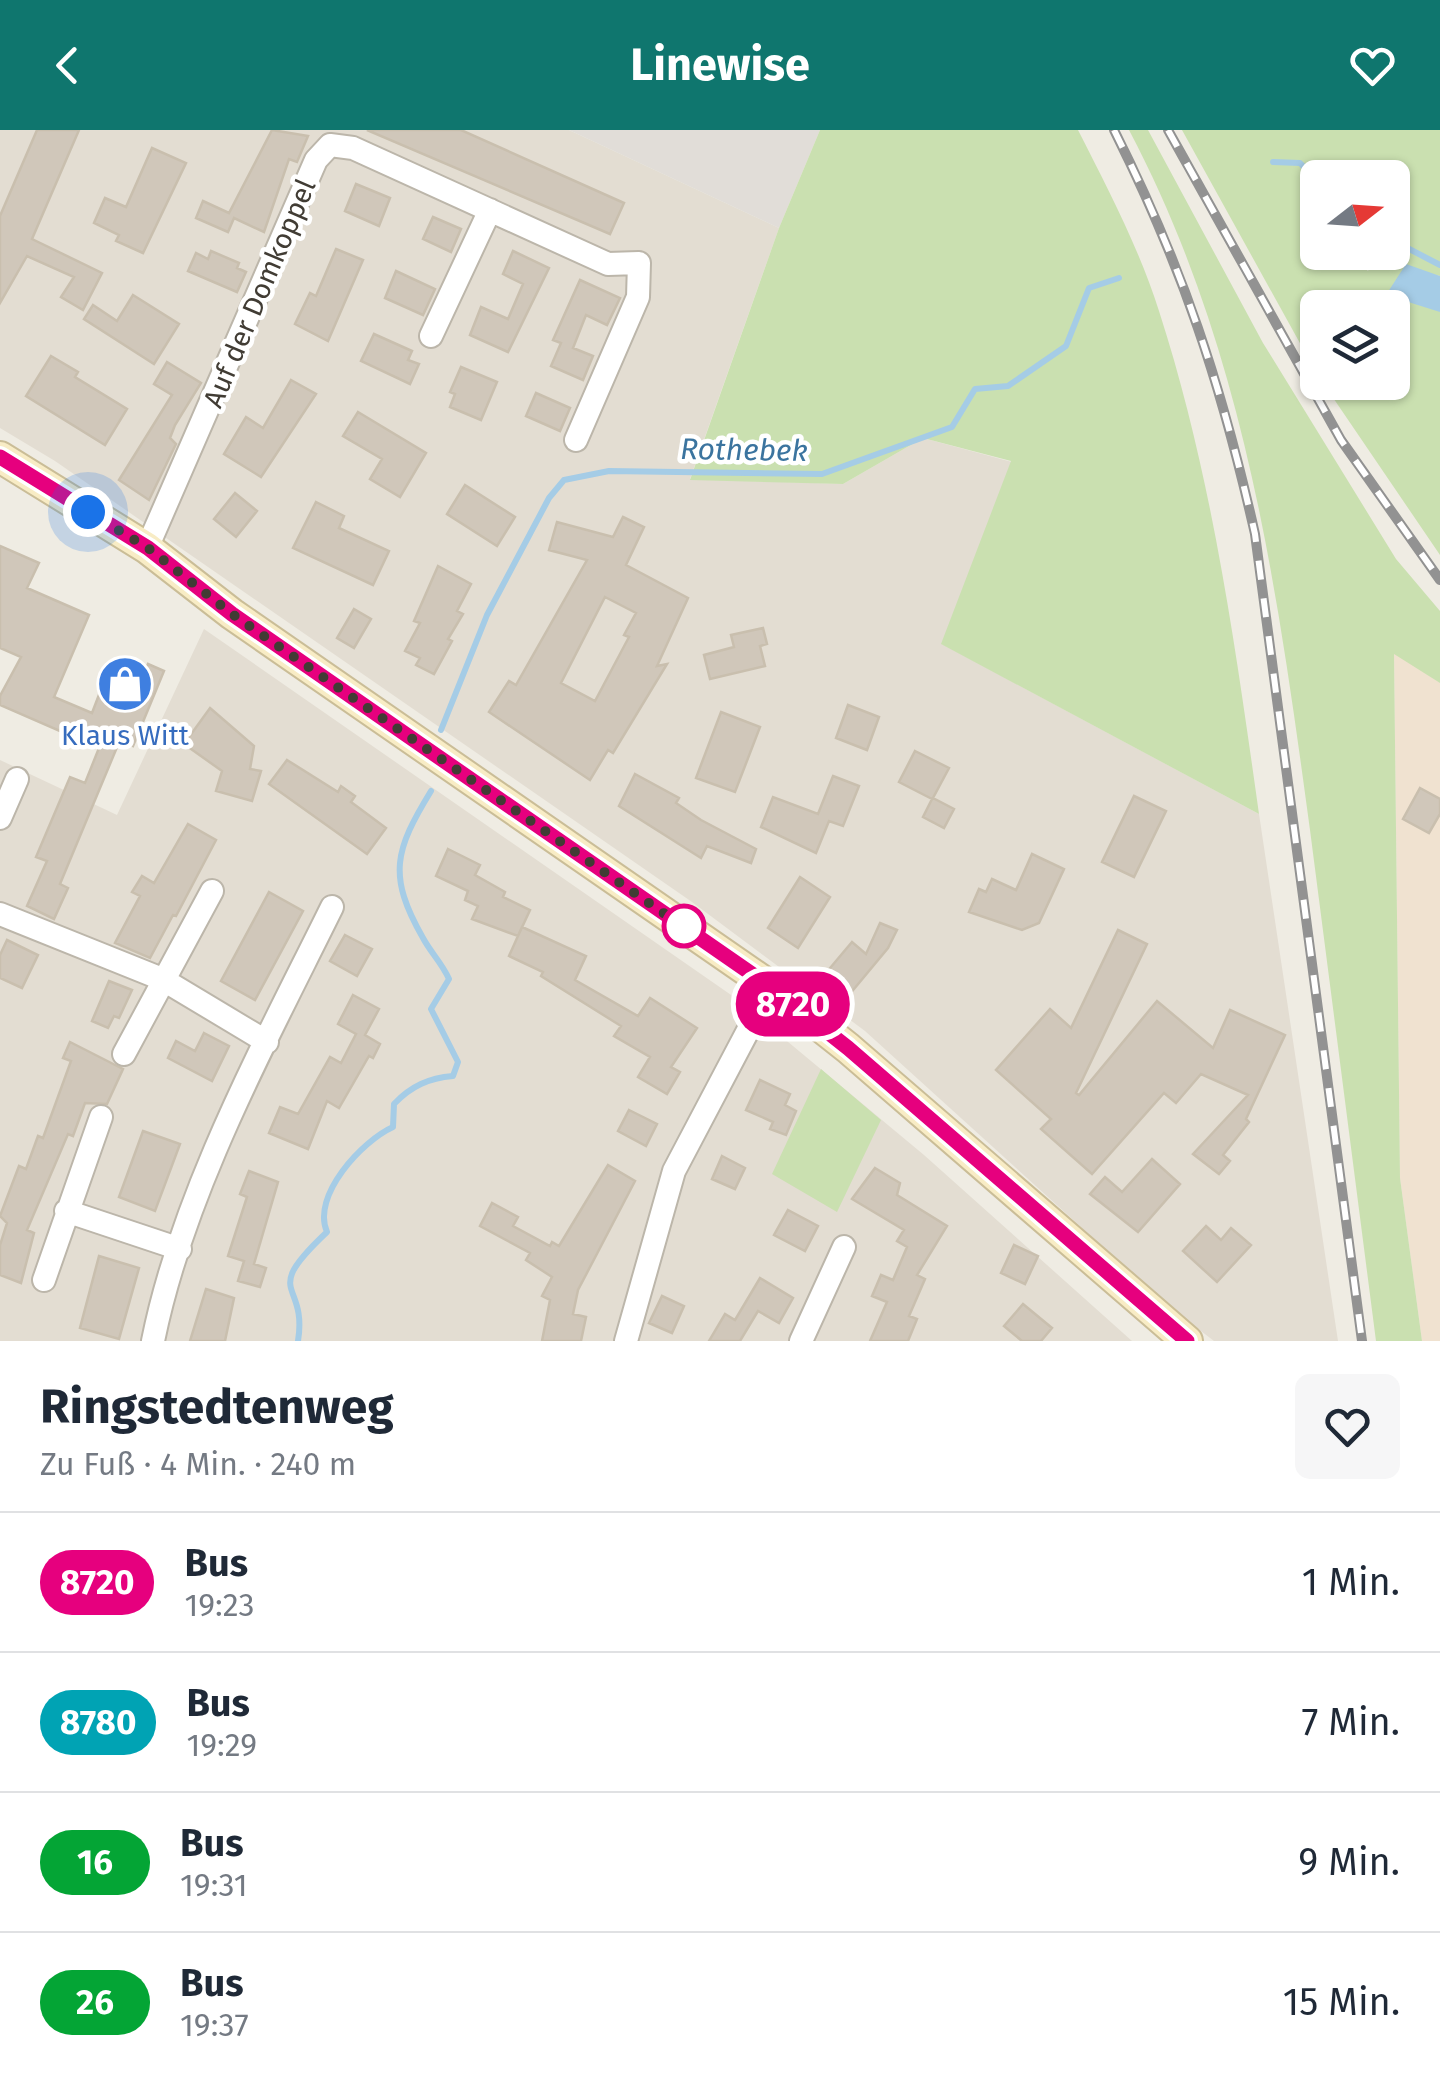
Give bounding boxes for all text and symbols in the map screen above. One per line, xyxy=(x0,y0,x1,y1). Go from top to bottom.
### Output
icon: back xyxy=(40,38,95,93)
text: Linewise xyxy=(630,38,810,92)
icon: heart xyxy=(1345,38,1400,93)
north arrow xyxy=(1300,160,1410,270)
map controls xyxy=(1300,160,1410,400)
street label: Auf der Domkoppel xyxy=(196,174,322,412)
button: layers xyxy=(1300,290,1410,400)
water label: Rothebek xyxy=(680,431,808,469)
your location xyxy=(63,487,113,537)
shop icon: Klaus Witt xyxy=(95,654,155,714)
place label: Klaus Witt xyxy=(61,719,190,752)
unlabelled marker xyxy=(663,905,705,947)
line badge: 8720 xyxy=(723,972,863,1036)
text: 8720 xyxy=(756,983,830,1025)
button: heart xyxy=(1295,1374,1400,1479)
text: Ringstedtenweg xyxy=(40,1378,394,1436)
text: Zu Fuß · 4 Min. · 240 m xyxy=(40,1445,356,1483)
text: Bus xyxy=(184,1540,248,1586)
text: 1 Min. xyxy=(1302,1559,1400,1605)
text: 8720 xyxy=(60,1561,134,1603)
text: 19:23 xyxy=(184,1586,254,1624)
text: Bus xyxy=(186,1680,250,1726)
text: 7 Min. xyxy=(1301,1699,1400,1745)
text: 8780 xyxy=(60,1701,136,1743)
text: 19:29 xyxy=(186,1726,257,1764)
text: Bus xyxy=(180,1820,244,1866)
text: 9 Min. xyxy=(1298,1839,1400,1885)
text: 16 xyxy=(77,1841,113,1883)
text: 19:31 xyxy=(180,1866,248,1904)
text: Bus xyxy=(180,1960,244,2006)
text: 15 Min. xyxy=(1283,1979,1400,2025)
text: 26 xyxy=(76,1981,114,2023)
text: 19:37 xyxy=(180,2006,249,2044)

